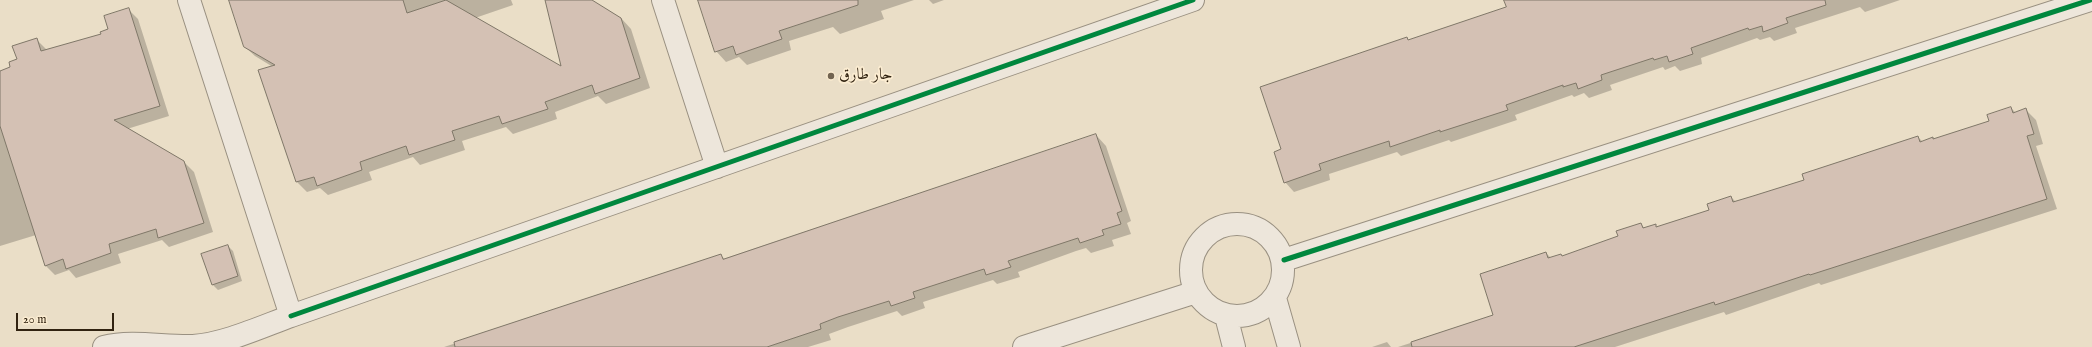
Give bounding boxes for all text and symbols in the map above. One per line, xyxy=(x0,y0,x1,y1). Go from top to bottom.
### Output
place label: جار طارق xyxy=(839,66,892,86)
marker: جار طارق xyxy=(826,71,836,81)
scale bar xyxy=(18,305,116,331)
text: 20 m xyxy=(23,312,46,327)

